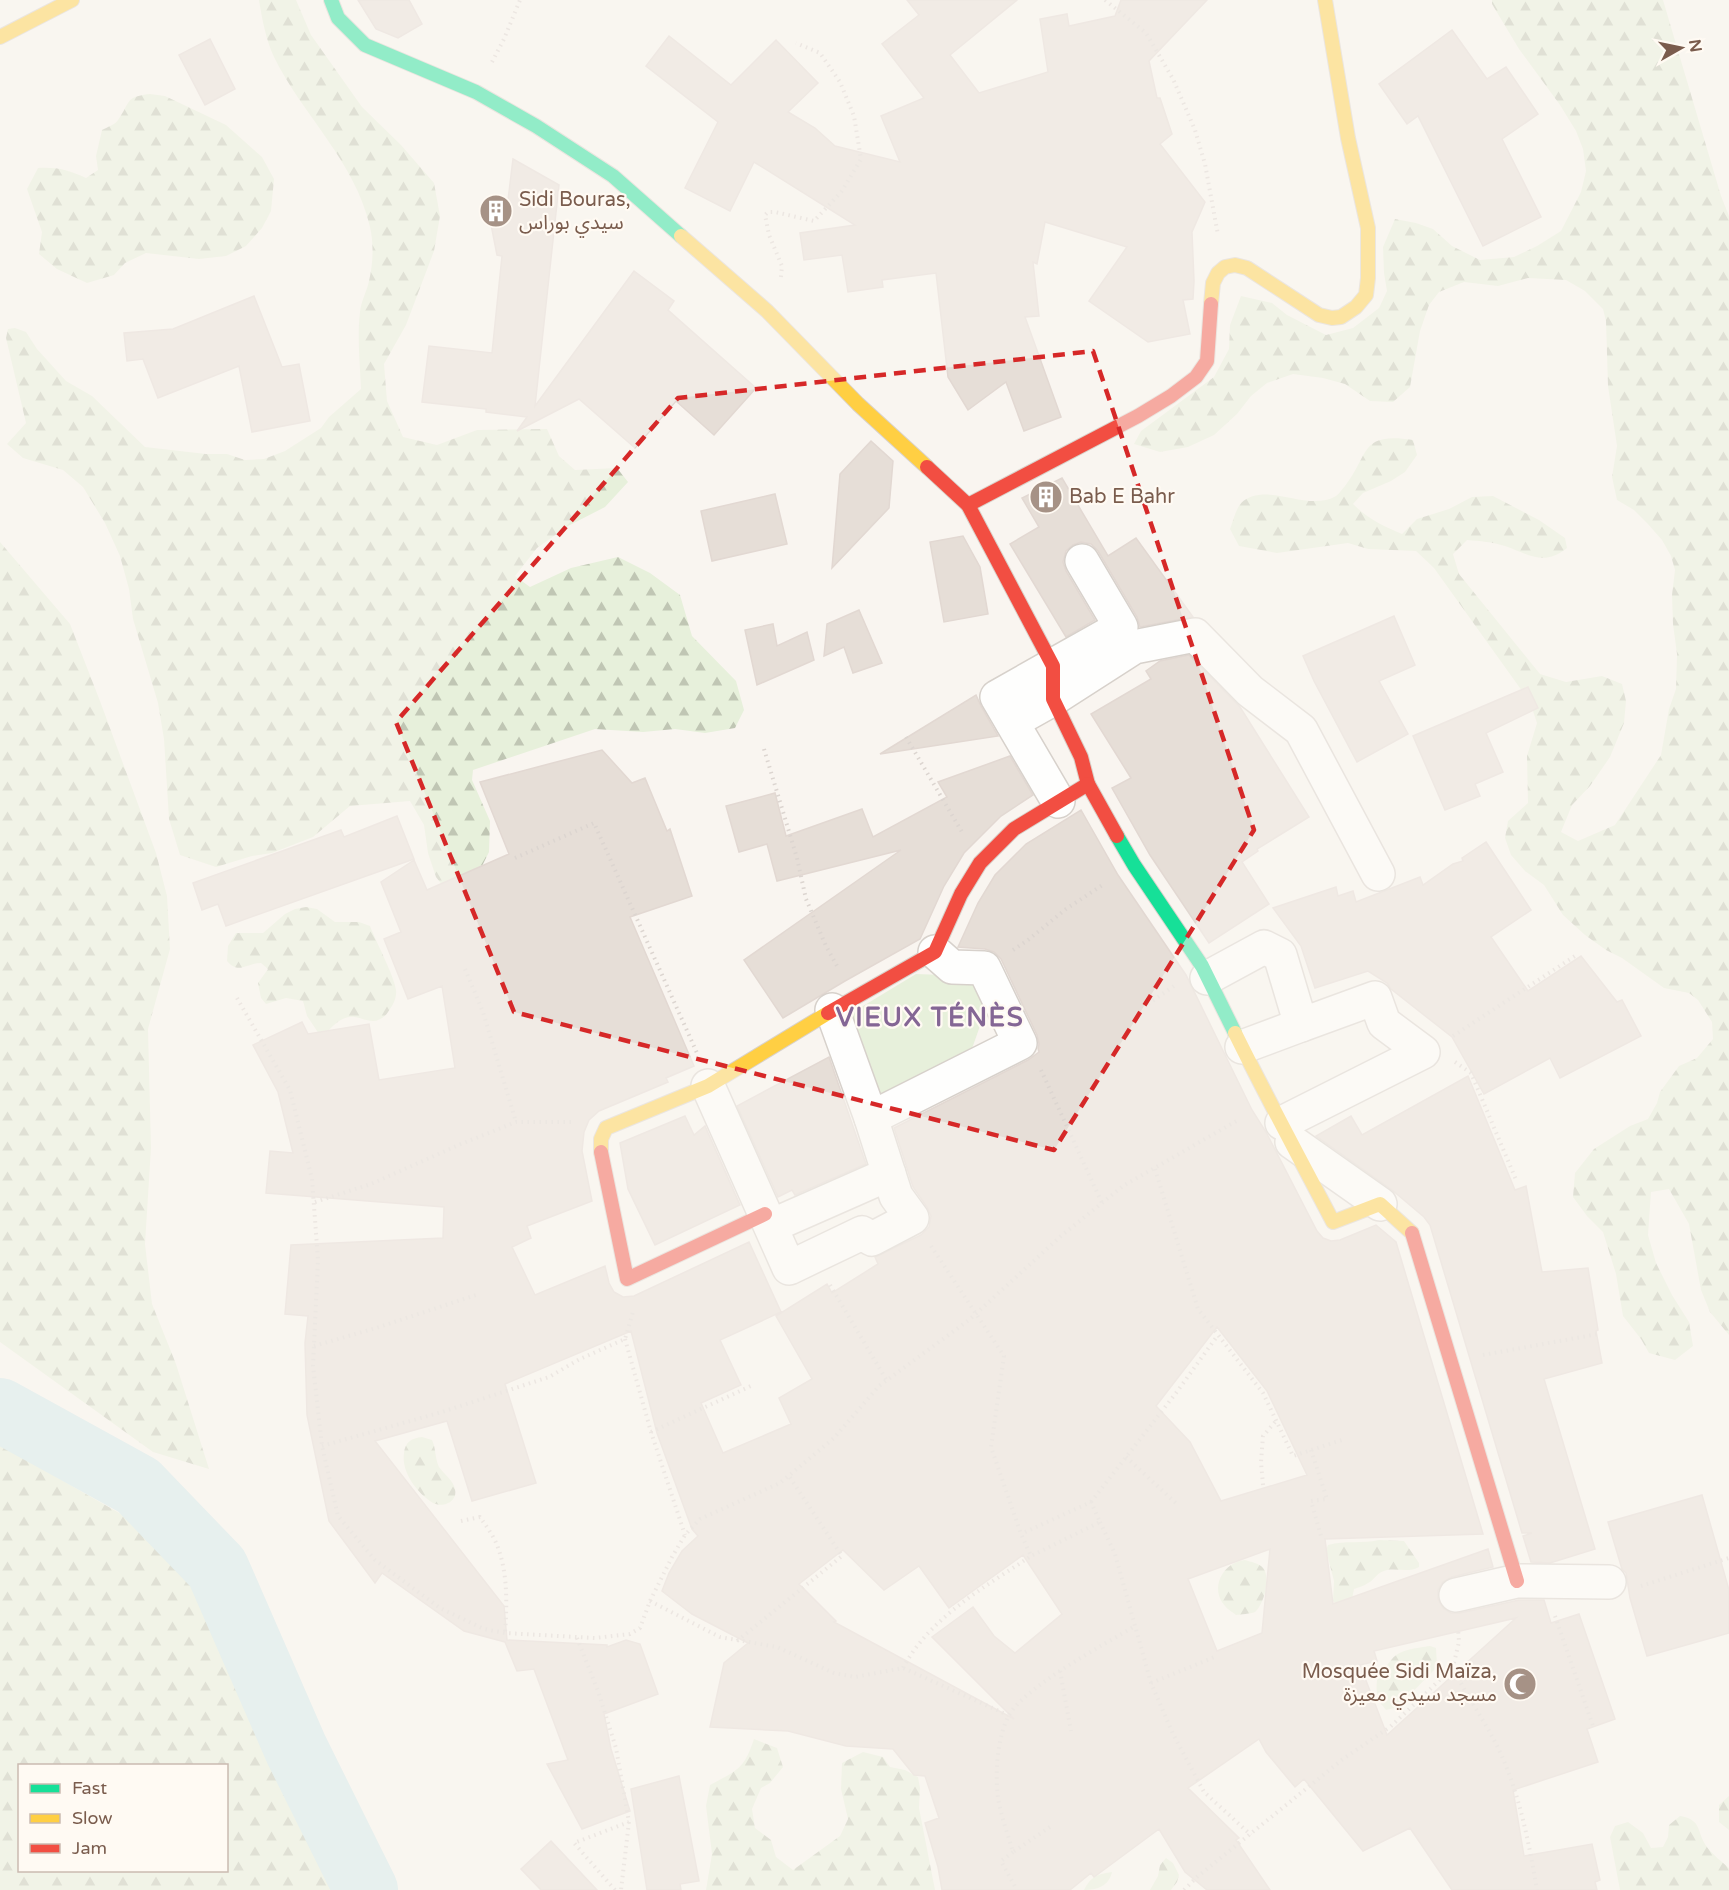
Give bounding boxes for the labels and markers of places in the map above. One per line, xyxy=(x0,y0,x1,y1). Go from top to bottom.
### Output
place label: Sidi Bouras, سيدي بوراس xyxy=(519,188,631,238)
building icon: Sidi Bouras, سيدي بوراس xyxy=(478,193,514,229)
building icon: Bab E Bahr xyxy=(1028,479,1064,515)
place label: Bab E Bahr xyxy=(1069,485,1175,509)
place label: Mosquée Sidi Maïza, مسجد سيدي معيزة xyxy=(1302,1660,1497,1710)
mosque icon: Mosquée Sidi Maïza, مسجد سيدي معيزة xyxy=(1502,1666,1538,1702)

